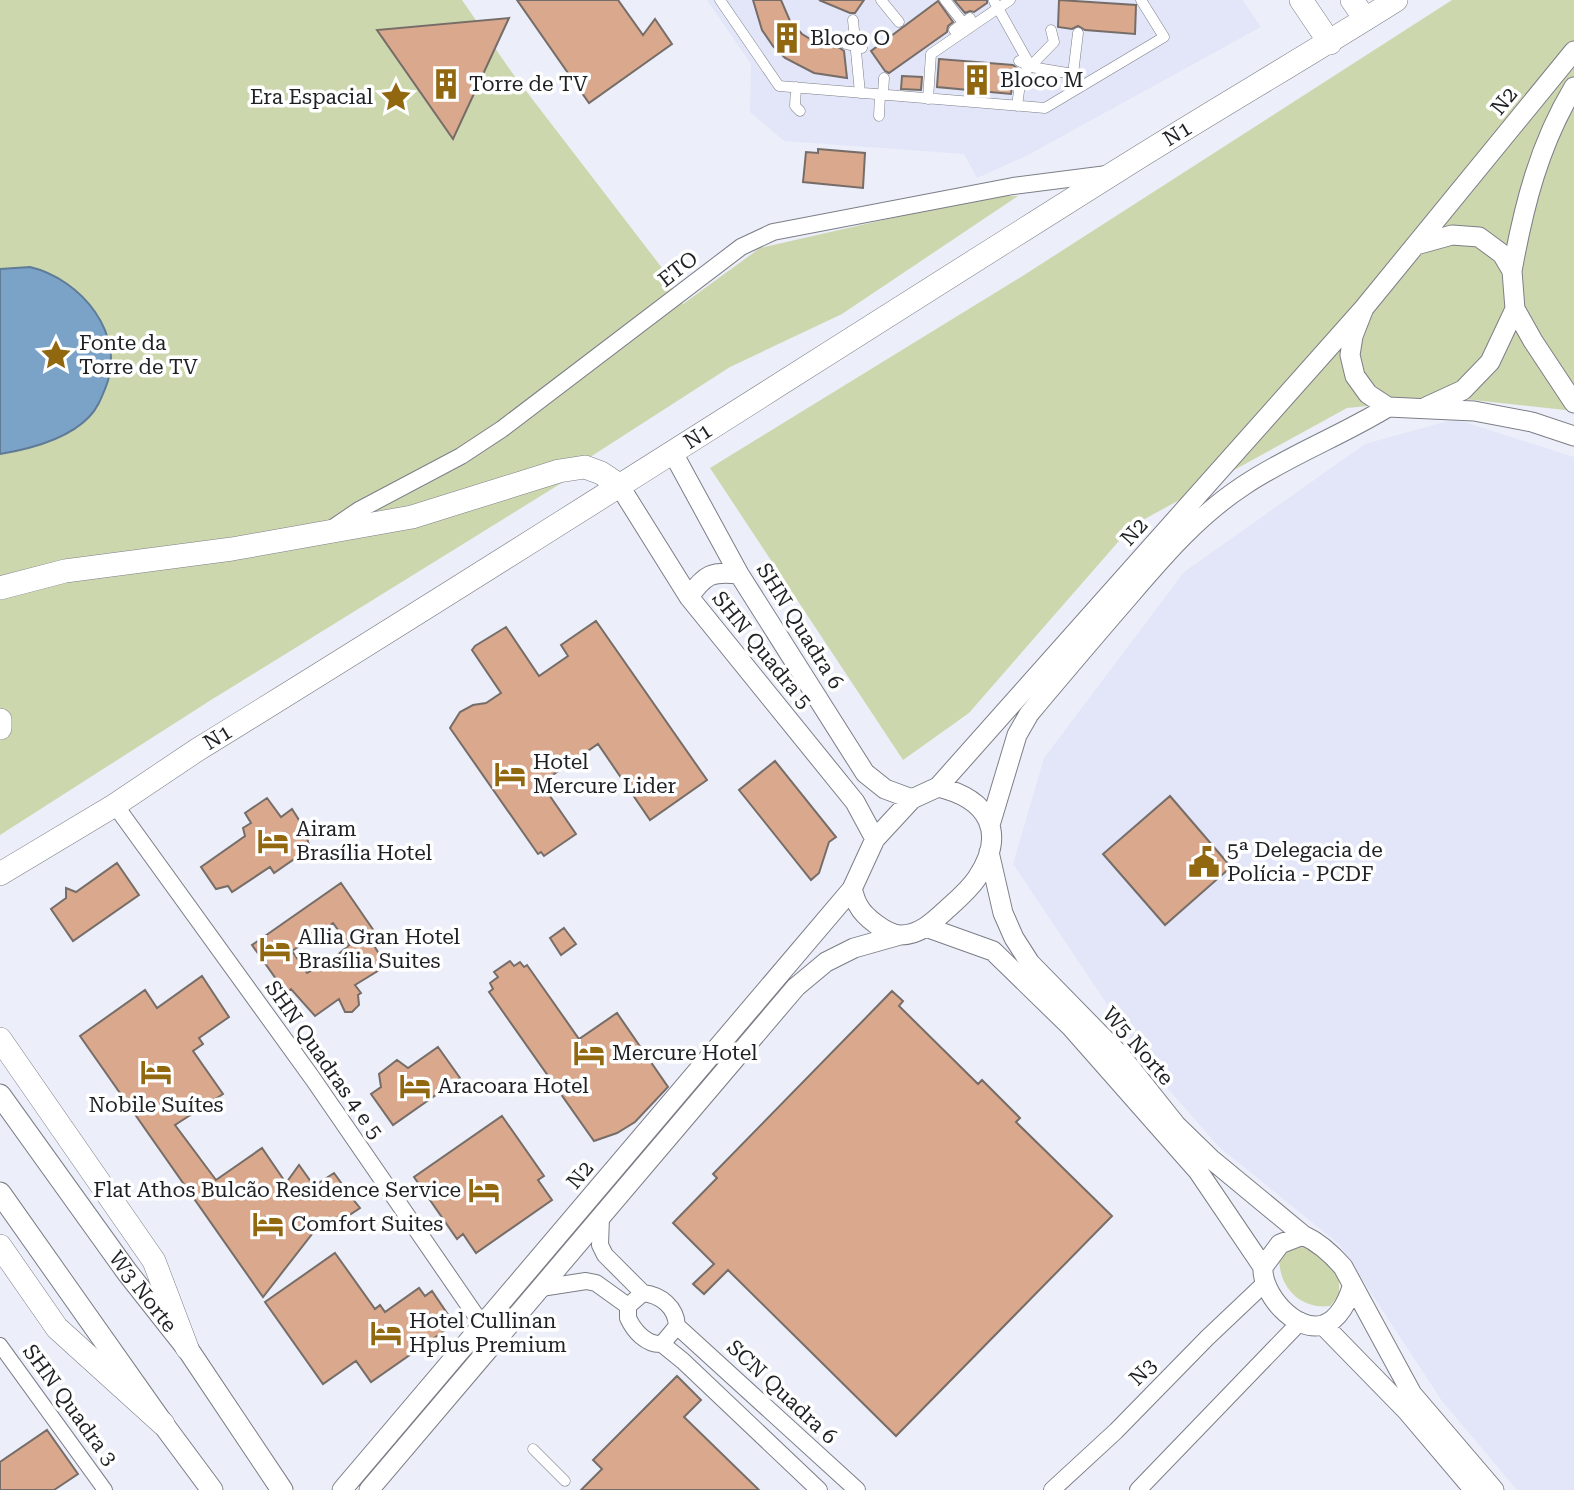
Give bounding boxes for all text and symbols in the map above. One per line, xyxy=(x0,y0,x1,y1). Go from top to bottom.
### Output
building icon: Bloco O xyxy=(770,21,804,55)
place label: Bloco O xyxy=(810,26,890,50)
building icon: Bloco M xyxy=(960,63,994,97)
building icon: Torre de TV xyxy=(429,67,463,101)
place label: Bloco M xyxy=(1000,68,1083,92)
place label: Torre de TV xyxy=(469,72,588,96)
place icon: Era Espacial xyxy=(379,80,413,114)
street label: N2 xyxy=(1486,82,1522,120)
place label: Era Espacial xyxy=(250,85,374,109)
street label: N1 xyxy=(1159,116,1196,151)
street label: ETO xyxy=(653,246,703,292)
place label: Fonte da Torre de TV xyxy=(79,331,198,379)
place icon: Fonte da Torre de TV xyxy=(39,338,73,372)
street label: N1 xyxy=(679,418,716,454)
street label: N2 xyxy=(1116,513,1152,551)
street label: SHN Quadra 6 xyxy=(752,559,848,693)
street label: SHN Quadra 5 xyxy=(707,586,817,714)
street label: N1 xyxy=(199,720,236,755)
place label: Hotel Mercure Lider xyxy=(533,750,677,798)
hotel icon: Hotel Mercure Lider xyxy=(493,757,527,791)
place label: Airam Brasília Hotel xyxy=(296,817,433,865)
hotel icon: Airam Brasília Hotel xyxy=(256,824,290,858)
place label: 5ª Delegacia de Polícia - PCDF xyxy=(1227,838,1383,886)
public building icon: 5ª Delegacia de Polícia - PCDF xyxy=(1187,845,1221,879)
place label: Allia Gran Hotel Brasília Suites xyxy=(298,925,461,973)
hotel icon: Allia Gran Hotel Brasília Suites xyxy=(258,932,292,966)
street label: SHN Quadras 4 e 5 xyxy=(260,976,388,1144)
street label: W5 Norte xyxy=(1097,1002,1179,1090)
hotel icon: Mercure Hotel xyxy=(572,1036,606,1070)
place label: Mercure Hotel xyxy=(612,1041,758,1065)
hotel icon: Nobile Suítes xyxy=(139,1055,173,1089)
hotel icon: Aracoara Hotel xyxy=(398,1069,432,1103)
place label: Aracoara Hotel xyxy=(438,1074,589,1098)
place label: Nobile Suítes xyxy=(88,1093,224,1117)
street label: N2 xyxy=(562,1156,598,1194)
hotel icon: Flat Athos Bulcão Residence Service xyxy=(467,1173,501,1207)
place label: Flat Athos Bulcão Residence Service xyxy=(93,1178,461,1202)
hotel icon: Comfort Suites xyxy=(251,1207,285,1241)
place label: Comfort Suites xyxy=(291,1212,443,1236)
street label: W3 Norte xyxy=(104,1246,182,1337)
place label: Hotel Cullinan Hplus Premium xyxy=(409,1309,567,1357)
hotel icon: Hotel Cullinan Hplus Premium xyxy=(369,1316,403,1350)
street label: SCN Quadra 6 xyxy=(722,1335,842,1449)
street label: SHN Quadra 3 xyxy=(18,1340,122,1470)
street label: N3 xyxy=(1124,1353,1162,1391)

